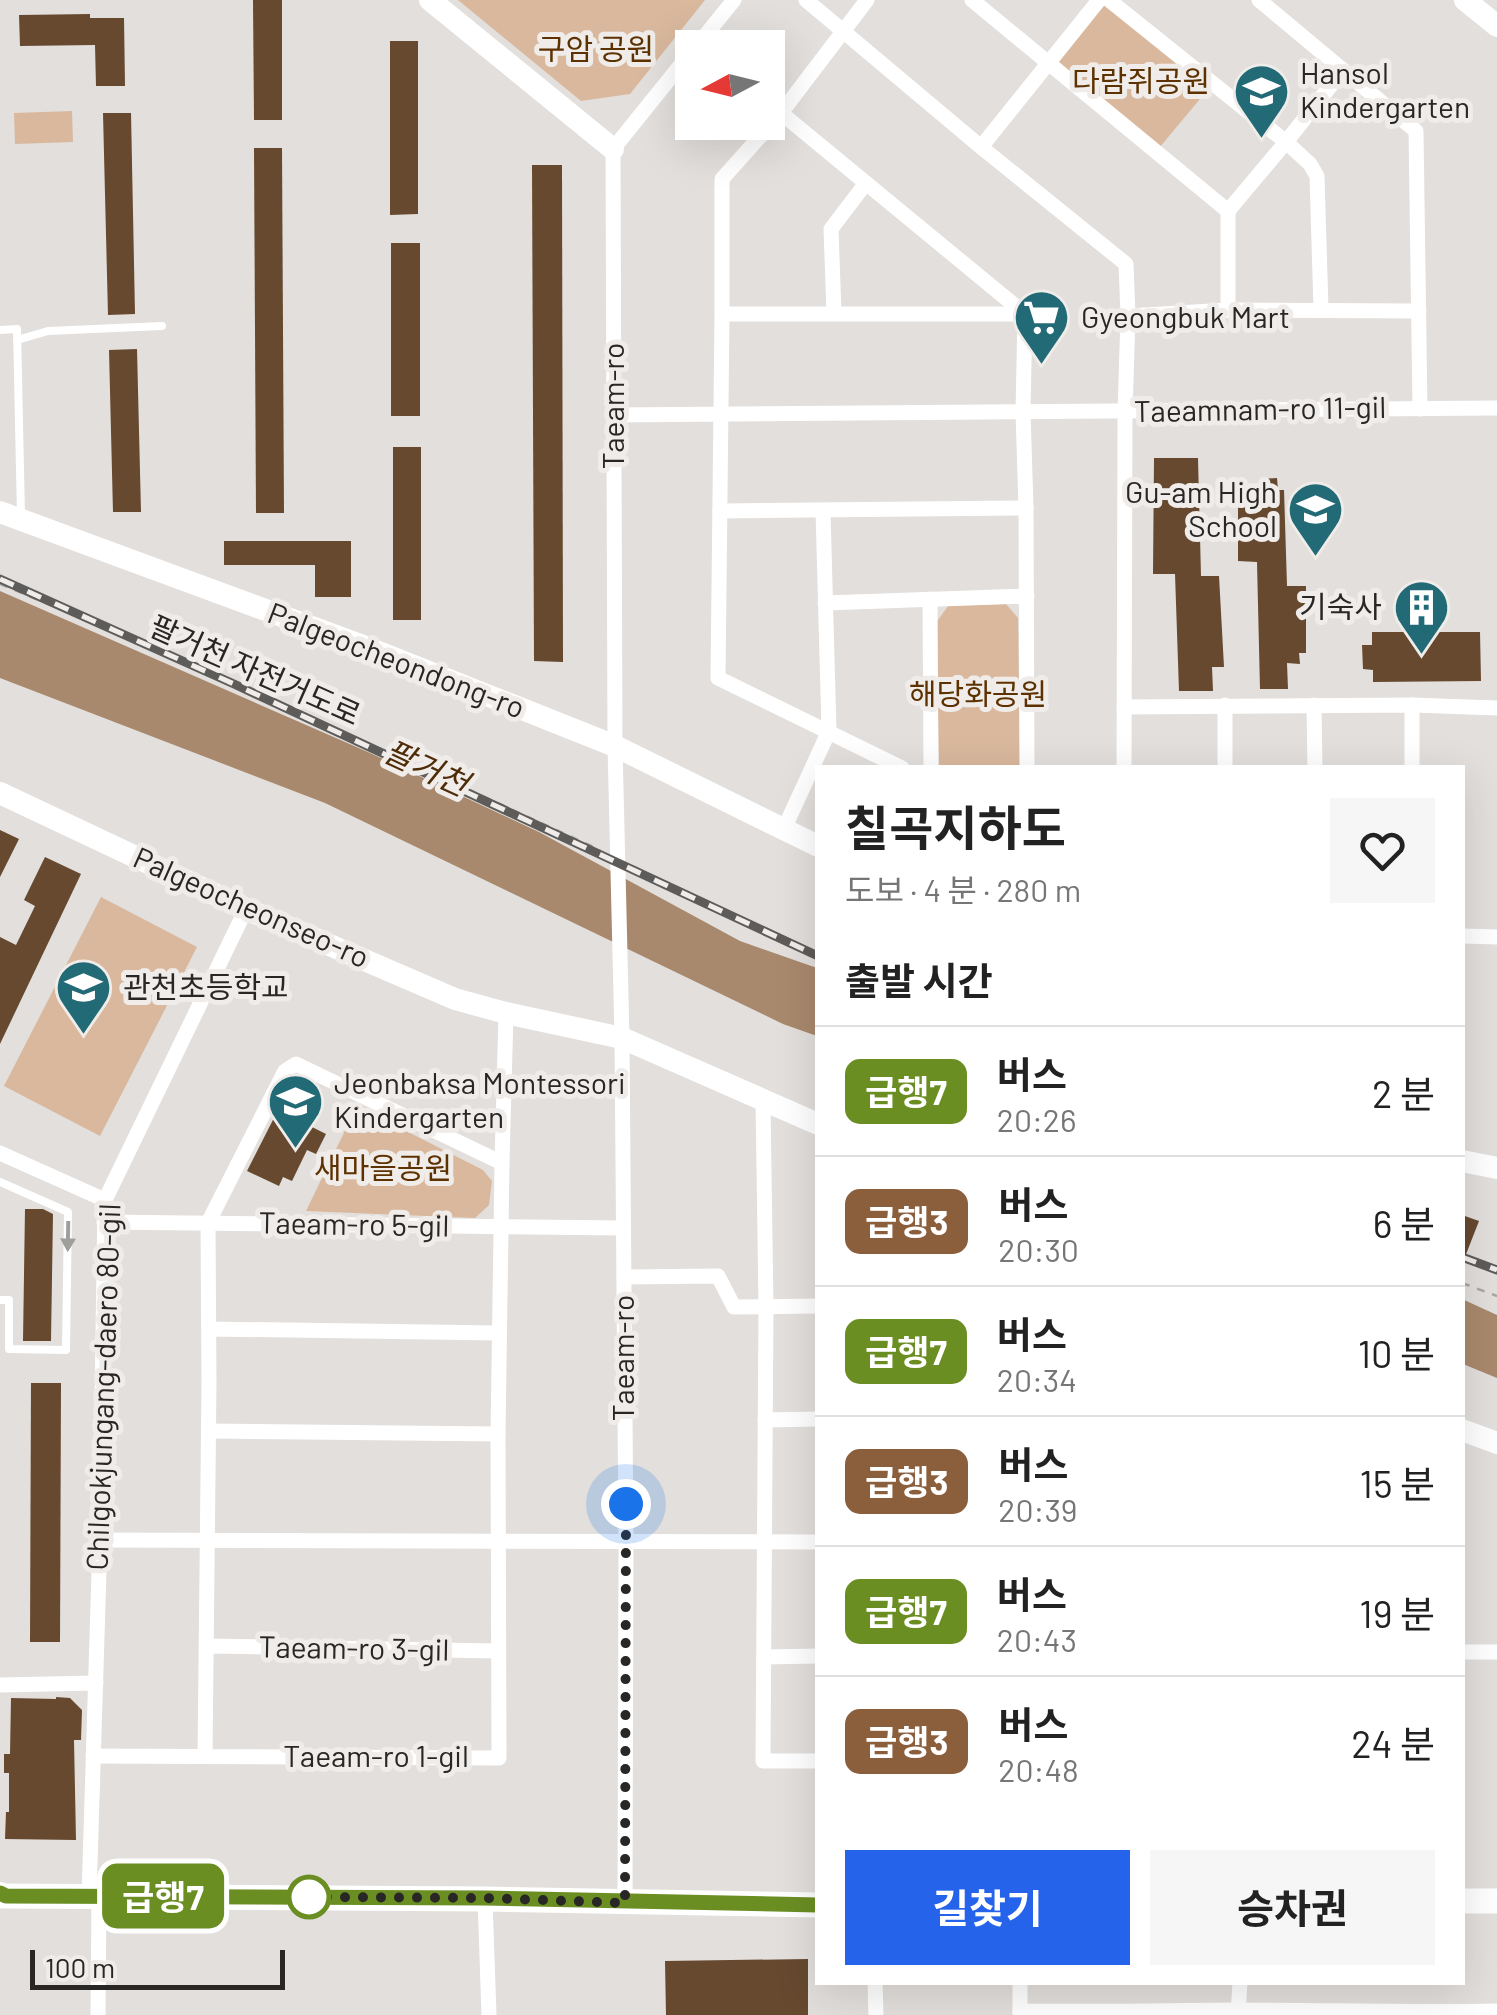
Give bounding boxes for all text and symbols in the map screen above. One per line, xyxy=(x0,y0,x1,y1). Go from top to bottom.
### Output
park label: 구암 공원 xyxy=(538,30,654,66)
north arrow xyxy=(675,30,785,140)
map controls xyxy=(675,30,785,140)
place label: Hansol Kindergarten xyxy=(1300,54,1470,124)
school or university icon: Hansol Kindergarten xyxy=(1231,61,1291,140)
park label: 다람쥐공원 xyxy=(1072,62,1210,98)
supermarket icon: Gyeongbuk Mart xyxy=(1012,288,1072,367)
place label: Gyeongbuk Mart xyxy=(1081,298,1290,334)
street label: Taeam-ro xyxy=(594,343,630,469)
street label: Taeamnam-ro 11-gil xyxy=(1133,388,1387,428)
place label: Gu-am High School xyxy=(1125,473,1277,543)
school or university icon: Gu-am High School xyxy=(1286,480,1346,559)
building icon: 기숙사 xyxy=(1391,578,1451,657)
place label: 기숙사 xyxy=(1299,588,1382,624)
street label: Palgeocheondong-ro xyxy=(263,594,530,725)
street label: 팔거천 자전거도로 xyxy=(145,607,367,732)
park label: 해당화공원 xyxy=(909,675,1047,711)
water label: 팔거천 xyxy=(379,730,478,804)
text: 칠곡지하도 xyxy=(845,798,1066,856)
button: heart xyxy=(1330,798,1435,903)
street label: Palgeocheonseo-ro xyxy=(128,838,375,974)
text: 도보 · 4 분 · 280 m xyxy=(845,870,1081,908)
text: 출발 시간 xyxy=(845,957,992,1003)
school or university icon: 관천초등학교 xyxy=(54,958,114,1037)
place label: 관천초등학교 xyxy=(123,968,289,1004)
text: 버스 xyxy=(997,1051,1067,1097)
place label: Jeonbaksa Montessori Kindergarten xyxy=(334,1064,626,1134)
text: 급행7 xyxy=(865,1070,947,1112)
text: 2 분 xyxy=(1372,1070,1435,1116)
school or university icon: Jeonbaksa Montessori Kindergarten xyxy=(265,1071,325,1150)
text: 20:26 xyxy=(997,1100,1076,1138)
park label: 새마을공원 xyxy=(314,1149,452,1185)
text: 버스 xyxy=(998,1181,1068,1227)
text: 급행3 xyxy=(865,1200,948,1242)
text: 6 분 xyxy=(1373,1200,1435,1246)
street label: Chilgokjungang-daero 80-gil xyxy=(78,1203,126,1571)
street label: Taeam-ro 5-gil xyxy=(258,1203,450,1243)
one-way arrow xyxy=(59,1220,75,1252)
text: 20:30 xyxy=(998,1230,1079,1268)
street label: Taeam-ro xyxy=(604,1295,640,1421)
text: 버스 xyxy=(997,1311,1067,1357)
text: 급행7 xyxy=(865,1330,947,1372)
text: 10 분 xyxy=(1358,1330,1435,1376)
text: 20:34 xyxy=(997,1360,1077,1398)
text: 버스 xyxy=(998,1441,1068,1487)
text: 급행3 xyxy=(865,1460,948,1502)
text: 15 분 xyxy=(1360,1460,1435,1506)
your location xyxy=(601,1479,651,1529)
text: 20:39 xyxy=(998,1490,1078,1528)
text: 버스 xyxy=(997,1571,1067,1617)
text: 급행7 xyxy=(865,1590,947,1632)
text: 19 분 xyxy=(1359,1590,1435,1636)
text: 20:43 xyxy=(997,1620,1077,1658)
street label: Taeam-ro 3-gil xyxy=(258,1627,450,1667)
text: 버스 xyxy=(998,1701,1068,1747)
text: 급행3 xyxy=(865,1720,948,1762)
text: 24 분 xyxy=(1351,1720,1435,1766)
street label: Taeam-ro 1-gil xyxy=(283,1737,469,1773)
text: 20:48 xyxy=(998,1750,1079,1788)
button: 길찾기 xyxy=(845,1850,1130,1965)
button: 승차권 xyxy=(1150,1850,1435,1965)
line badge: 급행7 xyxy=(106,1864,220,1928)
text: 급행7 xyxy=(122,1875,204,1917)
unlabelled marker xyxy=(288,1876,330,1918)
scale bar xyxy=(30,1945,285,1990)
text: 100 m xyxy=(45,1950,115,1984)

